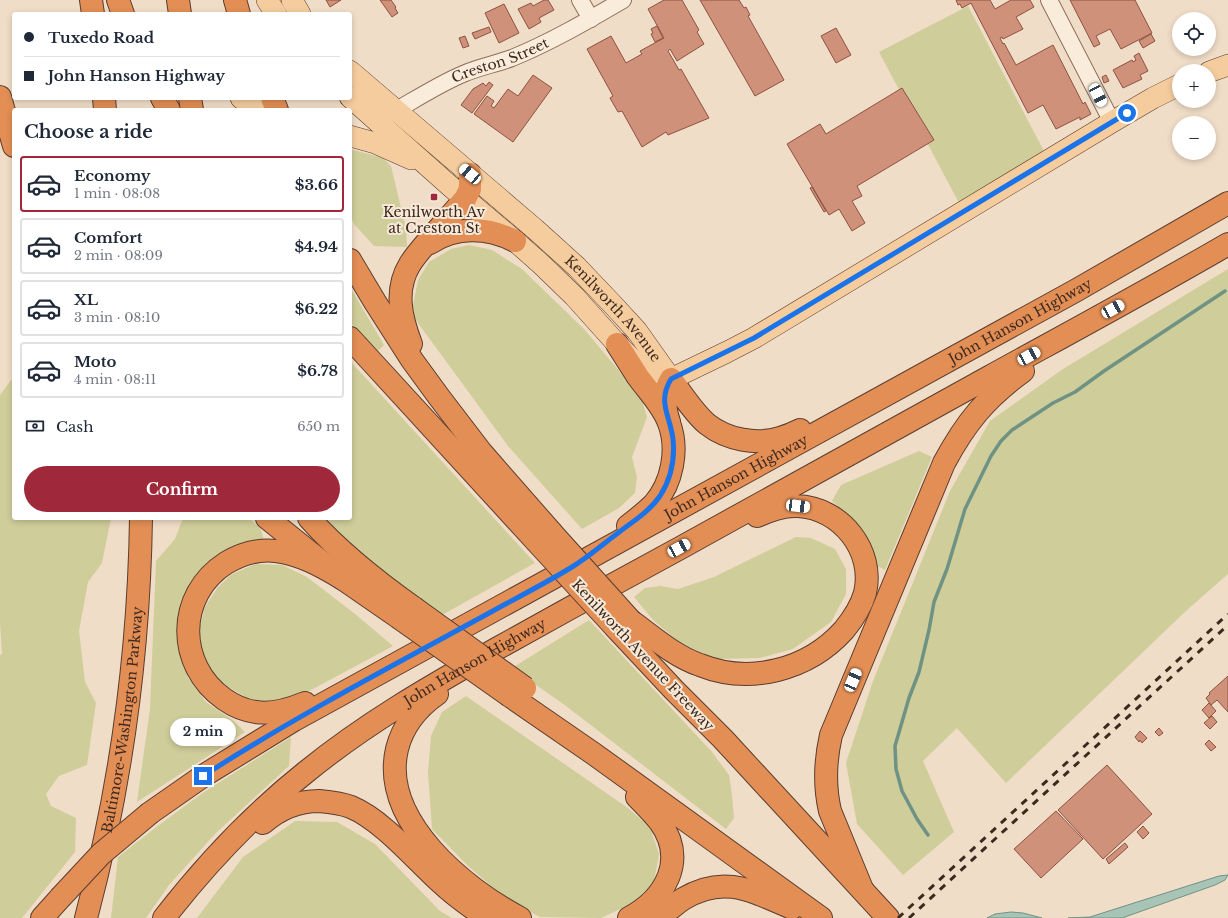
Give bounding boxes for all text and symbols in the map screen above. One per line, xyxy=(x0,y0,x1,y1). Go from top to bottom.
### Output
map controls xyxy=(1172,12,1216,160)
button: locate xyxy=(1172,12,1216,56)
text: Tuxedo Road xyxy=(48,28,154,47)
street label: Creston Street xyxy=(449,33,552,87)
button: + xyxy=(1172,64,1216,108)
text: John Hanson Highway xyxy=(48,66,225,85)
car xyxy=(1087,82,1109,108)
route start xyxy=(1118,104,1136,122)
button: − xyxy=(1172,116,1216,160)
text: Choose a ride xyxy=(24,121,153,143)
car xyxy=(457,162,483,186)
icon: car xyxy=(26,166,62,202)
text: Economy xyxy=(74,166,151,185)
text: $3.66 xyxy=(295,175,338,194)
text: 1 min · 08:08 xyxy=(74,185,160,202)
marker: Kenilworth Av at Creston St xyxy=(429,192,439,202)
place label: Kenilworth Av at Creston St xyxy=(383,203,485,237)
icon: car xyxy=(26,228,62,264)
text: Comfort xyxy=(74,228,142,247)
text: $4.94 xyxy=(294,237,338,256)
text: 2 min · 08:09 xyxy=(74,247,163,264)
street label: Kenilworth Avenue xyxy=(561,251,665,365)
street label: John Hanson Highway xyxy=(944,274,1095,369)
icon: car xyxy=(26,290,62,326)
text: XL xyxy=(74,290,98,309)
car xyxy=(1100,298,1126,320)
text: $6.22 xyxy=(295,299,338,318)
text: 3 min · 08:10 xyxy=(74,309,160,326)
car xyxy=(1016,345,1042,367)
icon: car xyxy=(26,352,62,388)
text: Moto xyxy=(74,352,116,371)
text: $6.78 xyxy=(297,361,338,380)
text: 4 min · 08:11 xyxy=(74,371,156,388)
icon: cash xyxy=(24,415,46,437)
text: Cash xyxy=(56,417,93,436)
text: 650 m xyxy=(297,418,340,435)
street label: John Hanson Highway xyxy=(660,430,811,525)
button: Confirm xyxy=(24,466,340,512)
car xyxy=(785,499,811,513)
car xyxy=(666,537,692,559)
street label: Kenilworth Avenue Freeway xyxy=(568,576,718,735)
street label: Baltimore-Washington Parkway xyxy=(98,606,146,834)
street label: John Hanson Highway xyxy=(399,614,549,711)
car xyxy=(843,667,863,693)
callout: 2 min xyxy=(170,718,236,746)
text: 2 min xyxy=(183,723,223,740)
route end xyxy=(194,767,212,785)

